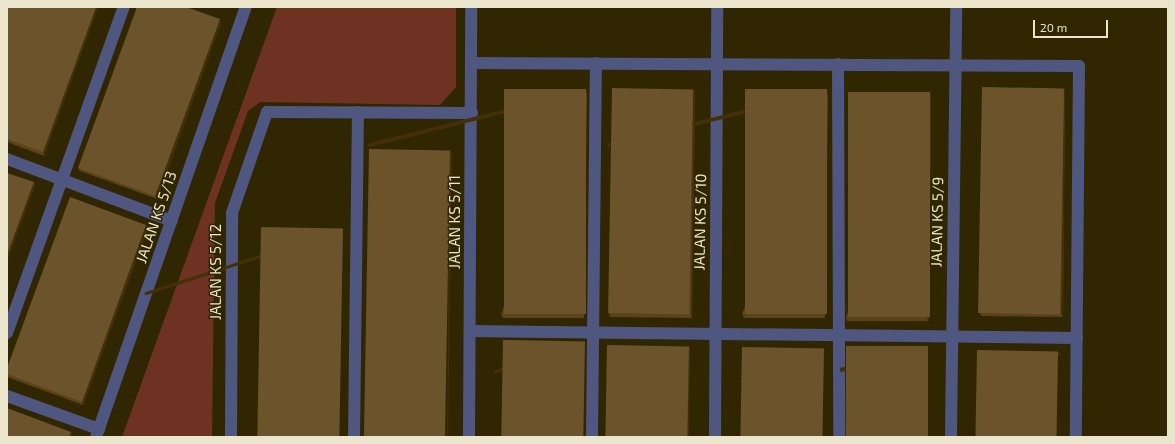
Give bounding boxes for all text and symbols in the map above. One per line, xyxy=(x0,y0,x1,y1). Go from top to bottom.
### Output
scale bar xyxy=(1035,12,1110,38)
text: 20 m xyxy=(1040,20,1067,34)
street label: JALAN KS 5/13 xyxy=(132,169,180,265)
street label: JALAN KS 5/10 xyxy=(690,173,710,271)
street label: JALAN KS 5/11 xyxy=(446,175,464,269)
street label: JALAN KS 5/9 xyxy=(927,177,947,267)
street label: JALAN KS 5/12 xyxy=(207,224,225,320)

